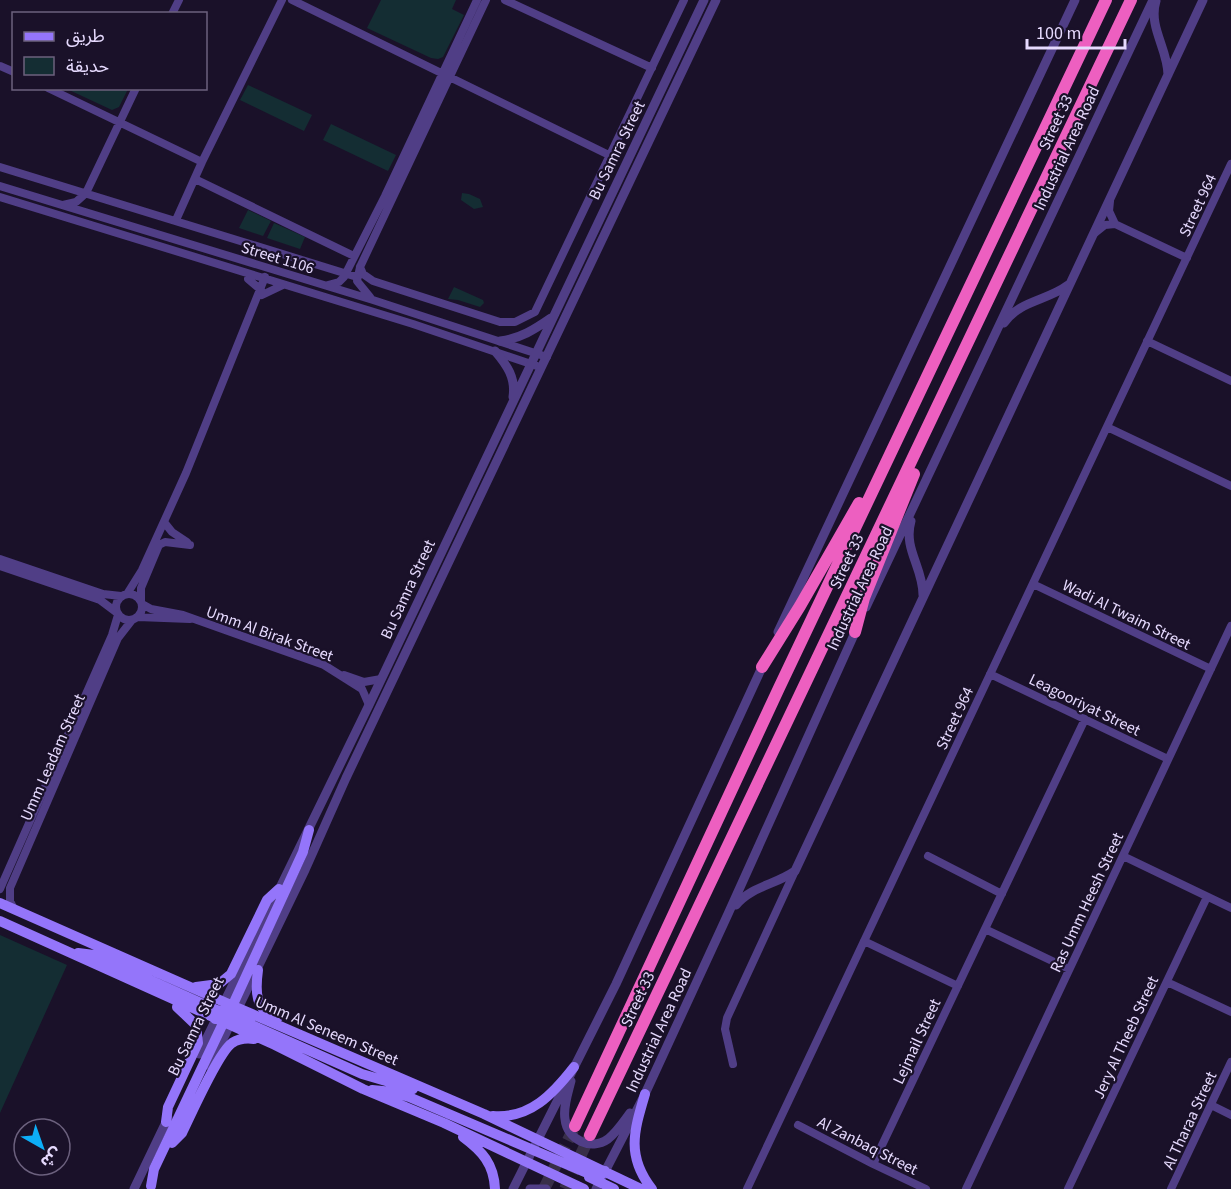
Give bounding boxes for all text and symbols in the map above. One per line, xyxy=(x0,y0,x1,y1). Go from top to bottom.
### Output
legend xyxy=(12,12,207,90)
scale bar xyxy=(1027,12,1124,50)
text: 100 m xyxy=(1036,21,1081,46)
text: طريق xyxy=(66,24,105,49)
text: حديقة xyxy=(66,54,109,79)
street label: Industrial Area Road xyxy=(1028,83,1105,214)
street label: Street 33 xyxy=(1033,91,1078,154)
street label: Bu Samra Street xyxy=(583,97,651,204)
street label: Street 964 xyxy=(1174,170,1222,241)
street label: Street 1106 xyxy=(239,236,317,279)
street label: Industrial Area Road xyxy=(821,523,898,654)
street label: Street 33 xyxy=(824,530,869,593)
street label: Bu Samra Street xyxy=(375,535,441,643)
street label: Wadi Al Twaim Street xyxy=(1059,574,1195,656)
street label: Umm Al Birak Street xyxy=(203,601,337,667)
street label: Leagooriyat Street xyxy=(1025,668,1145,742)
street label: Street 964 xyxy=(931,683,979,754)
street label: Umm Leadam Street xyxy=(15,690,91,824)
street label: Ras Umm Heesh Street xyxy=(1045,828,1129,976)
street label: Industrial Area Road xyxy=(620,965,697,1096)
street label: Street 33 xyxy=(615,968,660,1031)
street label: Jery Al Theeb Street xyxy=(1088,972,1164,1103)
street label: Bu Samra Street xyxy=(162,973,230,1080)
street label: Umm Al Seneem Street xyxy=(252,991,402,1071)
street label: Lejmail Street xyxy=(887,995,947,1088)
street label: Al Tharaa Street xyxy=(1158,1067,1223,1173)
street label: Al Zanbaq Street xyxy=(814,1111,922,1181)
north arrow xyxy=(12,1117,72,1177)
text: ش xyxy=(35,1142,66,1173)

